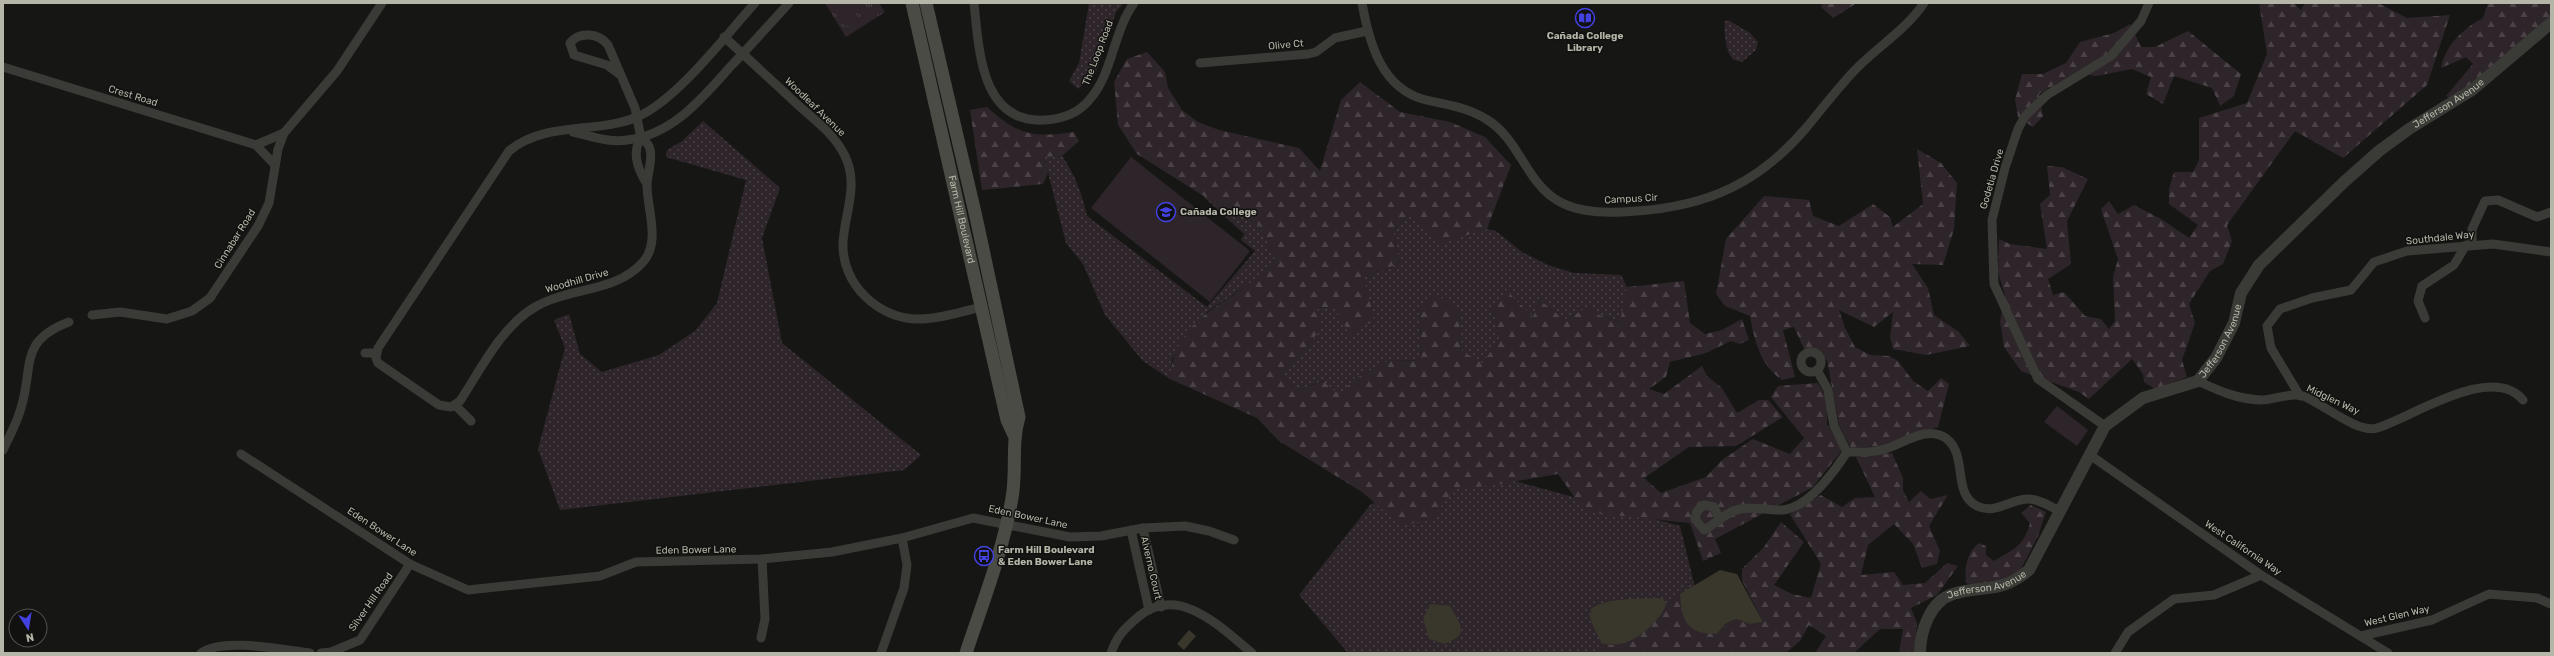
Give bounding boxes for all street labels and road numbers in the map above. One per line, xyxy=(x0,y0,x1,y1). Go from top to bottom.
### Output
street label: The Loop Road xyxy=(1080,19,1116,87)
street label: Olive Ct xyxy=(1268,37,1304,53)
street label: Woodleaf Avenue xyxy=(782,75,848,139)
street label: Jefferson Avenue xyxy=(2411,76,2487,131)
street label: Crest Road xyxy=(107,83,159,109)
street label: Godetia Drive xyxy=(1978,147,2006,211)
street label: Farm Hill Boulevard xyxy=(945,174,977,265)
street label: Campus Cir xyxy=(1604,192,1658,206)
street label: Cinnabar Road xyxy=(212,207,258,271)
street label: Southdale Way xyxy=(2405,228,2475,248)
street label: Woodhill Drive xyxy=(544,266,610,296)
street label: Jefferson Avenue xyxy=(2197,303,2244,380)
street label: Midglen Way xyxy=(2304,382,2362,418)
street label: Eden Bower Lane xyxy=(987,503,1069,531)
street label: Eden Bower Lane xyxy=(345,505,419,559)
street label: West California Way xyxy=(2202,518,2284,578)
street label: Alverno Court xyxy=(1138,535,1164,601)
street label: Eden Bower Lane xyxy=(656,543,737,557)
street label: Jefferson Avenue xyxy=(1945,568,2029,602)
street label: Silver Hill Road xyxy=(346,570,396,634)
street label: West Glen Way xyxy=(2363,603,2431,629)

